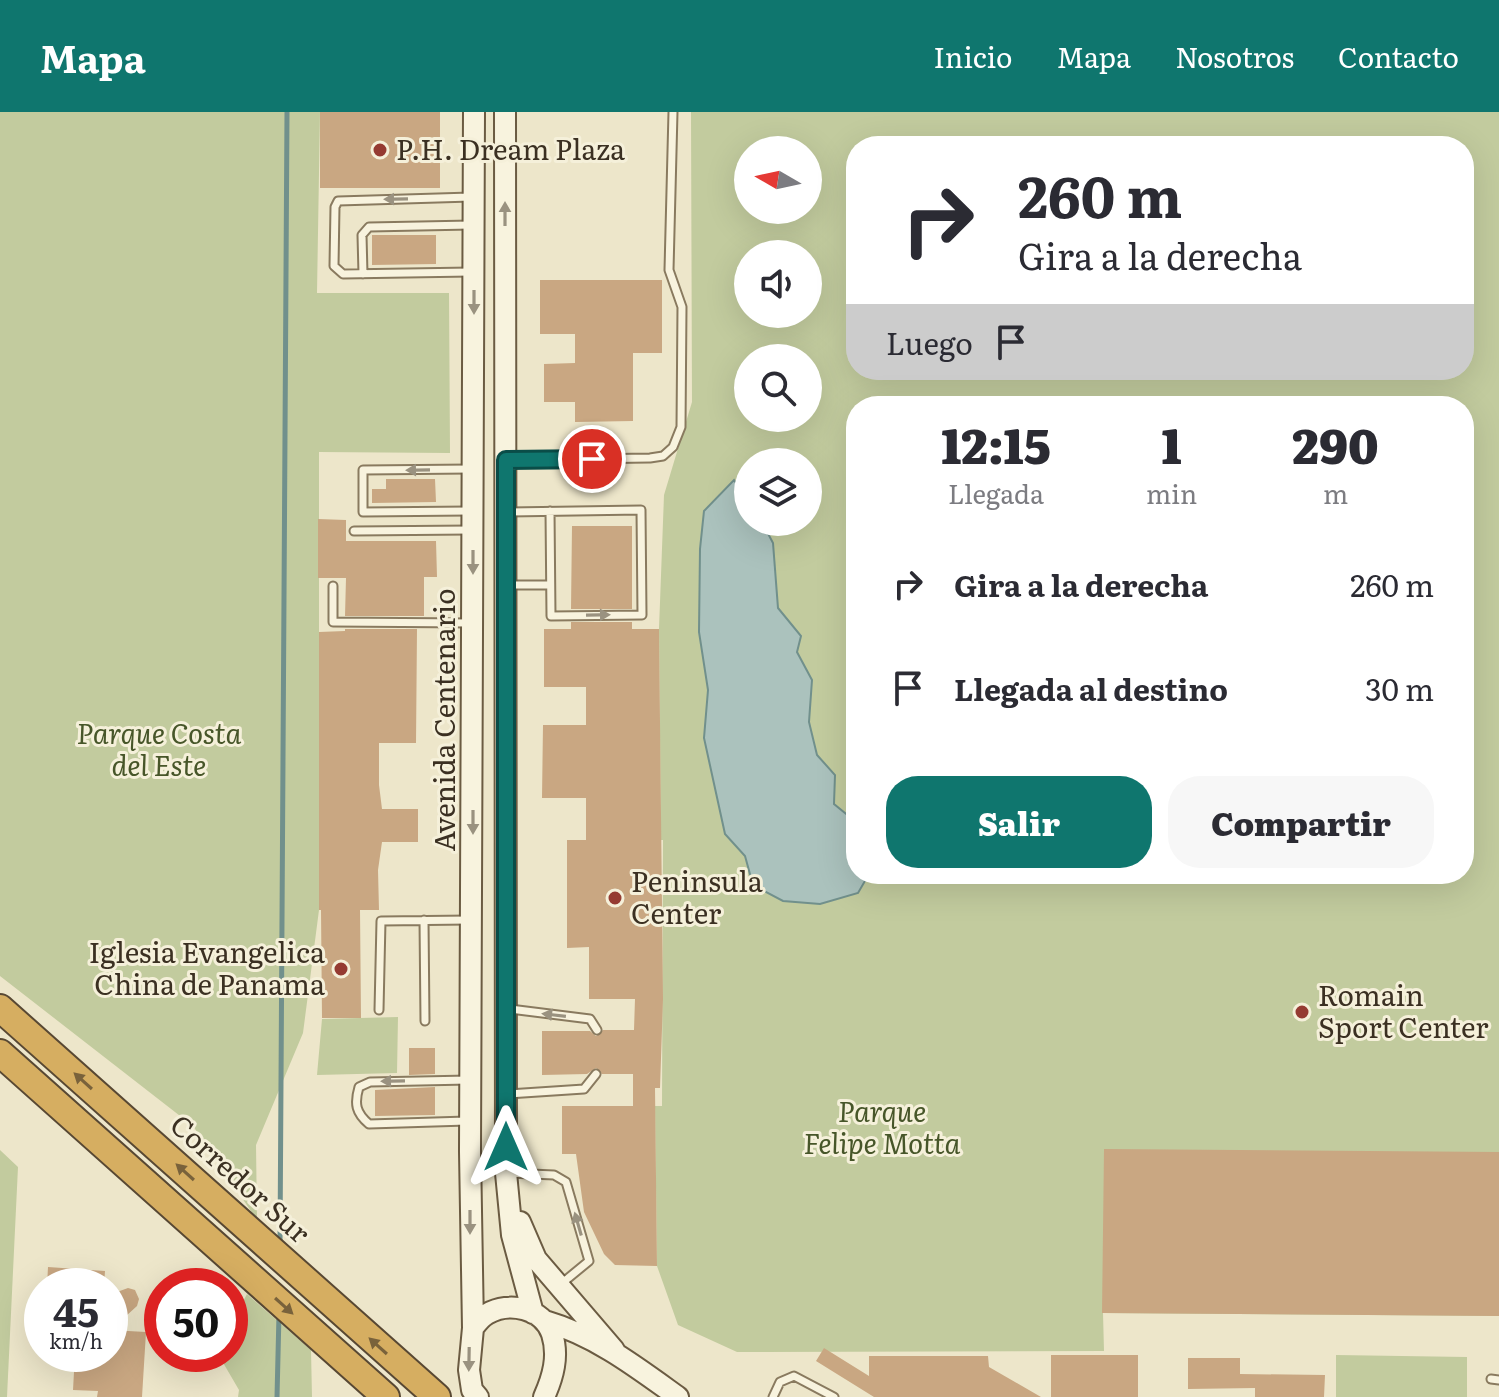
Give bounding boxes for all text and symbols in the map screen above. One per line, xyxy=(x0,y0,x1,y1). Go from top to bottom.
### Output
text: Mapa xyxy=(40,28,146,85)
text: Inicio xyxy=(933,35,1012,77)
text: Mapa xyxy=(1056,35,1131,77)
text: Nosotros xyxy=(1175,35,1294,77)
text: Contacto xyxy=(1338,35,1459,77)
place label: P.H. Dream Plaza xyxy=(396,127,625,169)
north arrow xyxy=(734,136,822,224)
map controls xyxy=(734,136,822,536)
marker: P.H. Dream Plaza xyxy=(371,141,389,159)
text: 260 m xyxy=(1018,152,1182,235)
icon: right xyxy=(886,168,990,272)
one-way arrow xyxy=(383,192,408,205)
one-way arrow xyxy=(499,201,511,226)
text: Gira a la derecha xyxy=(1018,228,1302,281)
button: sound xyxy=(734,240,822,328)
one-way arrow xyxy=(468,290,480,315)
text: Luego xyxy=(886,320,973,364)
icon: arrive xyxy=(989,320,1033,364)
button: search xyxy=(734,344,822,432)
text: 12:15 xyxy=(941,408,1051,479)
text: 1 xyxy=(1162,408,1182,479)
text: 290 xyxy=(1292,408,1379,479)
pin xyxy=(558,425,626,493)
icon: arrive xyxy=(570,437,614,481)
button: layers xyxy=(734,448,822,536)
one-way arrow xyxy=(405,464,430,476)
text: Llegada xyxy=(948,473,1044,512)
text: min xyxy=(1146,473,1197,512)
text: m xyxy=(1323,473,1348,512)
one-way arrow xyxy=(467,550,479,575)
icon: right xyxy=(886,562,930,606)
text: Gira a la derecha xyxy=(954,562,1208,606)
text: 260 m xyxy=(1350,562,1434,606)
street label: Avenida Centenario xyxy=(422,588,464,852)
one-way arrow xyxy=(586,609,611,621)
icon: arrive xyxy=(886,666,930,710)
text: Llegada al destino xyxy=(954,666,1228,710)
text: 30 m xyxy=(1365,666,1434,710)
park label: Parque Costa del Este xyxy=(77,711,241,785)
button: Salir xyxy=(886,776,1152,868)
button: Compartir xyxy=(1168,776,1434,868)
one-way arrow xyxy=(467,810,479,835)
place label: Peninsula Center xyxy=(631,859,763,933)
marker: Peninsula Center xyxy=(606,889,624,907)
place label: Iglesia Evangelica China de Panama xyxy=(89,930,325,1004)
marker: Iglesia Evangelica China de Panama xyxy=(332,960,350,978)
place label: Romain Sport Center xyxy=(1318,973,1489,1047)
marker: Romain Sport Center xyxy=(1293,1003,1311,1021)
one-way arrow xyxy=(541,1008,566,1021)
one-way arrow xyxy=(73,1073,92,1091)
one-way arrow xyxy=(380,1075,405,1088)
park label: Parque Felipe Motta xyxy=(803,1089,961,1163)
street label: Corredor Sur xyxy=(162,1103,321,1252)
position arrow xyxy=(464,1105,548,1189)
one-way arrow xyxy=(175,1164,194,1182)
one-way arrow xyxy=(464,1210,477,1235)
one-way arrow xyxy=(571,1211,584,1235)
speed limit sign: 50 xyxy=(144,1268,248,1372)
text: 45 xyxy=(53,1280,99,1339)
one-way arrow xyxy=(275,1297,294,1315)
text: km/h xyxy=(49,1325,103,1355)
one-way arrow xyxy=(369,1337,388,1355)
one-way arrow xyxy=(463,1347,476,1372)

